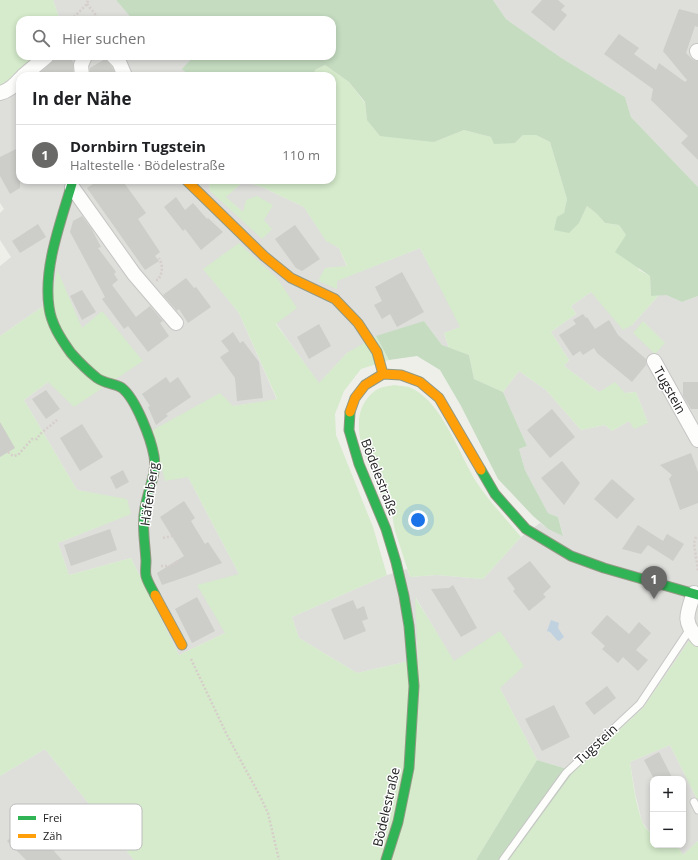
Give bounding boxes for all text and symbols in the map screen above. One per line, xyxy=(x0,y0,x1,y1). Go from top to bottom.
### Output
search box xyxy=(16,16,336,60)
icon: search xyxy=(30,27,52,49)
text: Hier suchen xyxy=(62,28,146,48)
text: In der Nähe xyxy=(32,87,131,110)
text: Dornbirn Tugstein xyxy=(70,136,206,156)
text: 1 xyxy=(41,146,49,164)
text: 110 m xyxy=(282,146,320,164)
text: Haltestelle · Bödelestraße xyxy=(70,156,225,174)
street label: Tugstein xyxy=(650,363,690,417)
street label: Bödelestraße xyxy=(357,436,403,518)
street label: Häfenberg xyxy=(136,461,162,527)
your location xyxy=(408,510,428,530)
pin: 1 xyxy=(641,566,667,599)
street label: Tugstein xyxy=(571,720,621,768)
street label: Bödelestraße xyxy=(368,766,404,848)
map controls xyxy=(650,776,686,848)
button: + xyxy=(650,776,686,812)
legend xyxy=(10,804,142,850)
text: Frei xyxy=(43,810,62,825)
button: − xyxy=(650,812,686,848)
text: Zäh xyxy=(43,828,62,843)

